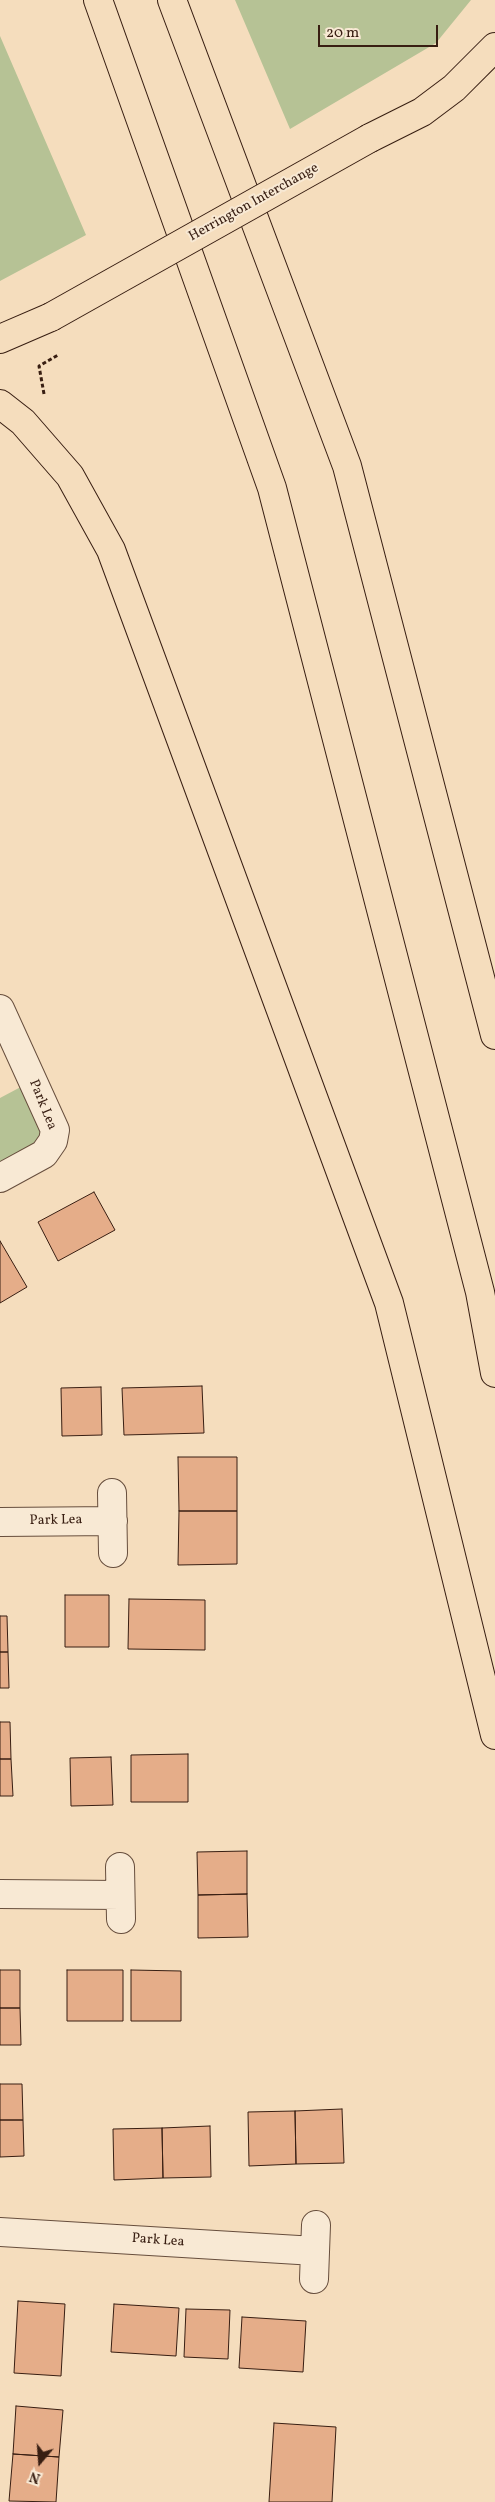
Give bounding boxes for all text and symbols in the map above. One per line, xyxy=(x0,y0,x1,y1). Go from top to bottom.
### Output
scale bar xyxy=(320,15,440,47)
text: 20 m xyxy=(326,23,359,44)
street label: Herrington Interchange xyxy=(186,160,322,246)
street label: Park Lea xyxy=(24,1077,60,1133)
street label: Park Lea xyxy=(29,1512,83,1530)
street label: Park Lea xyxy=(131,2231,185,2251)
north arrow xyxy=(15,2437,65,2487)
text: N xyxy=(27,2466,43,2487)

